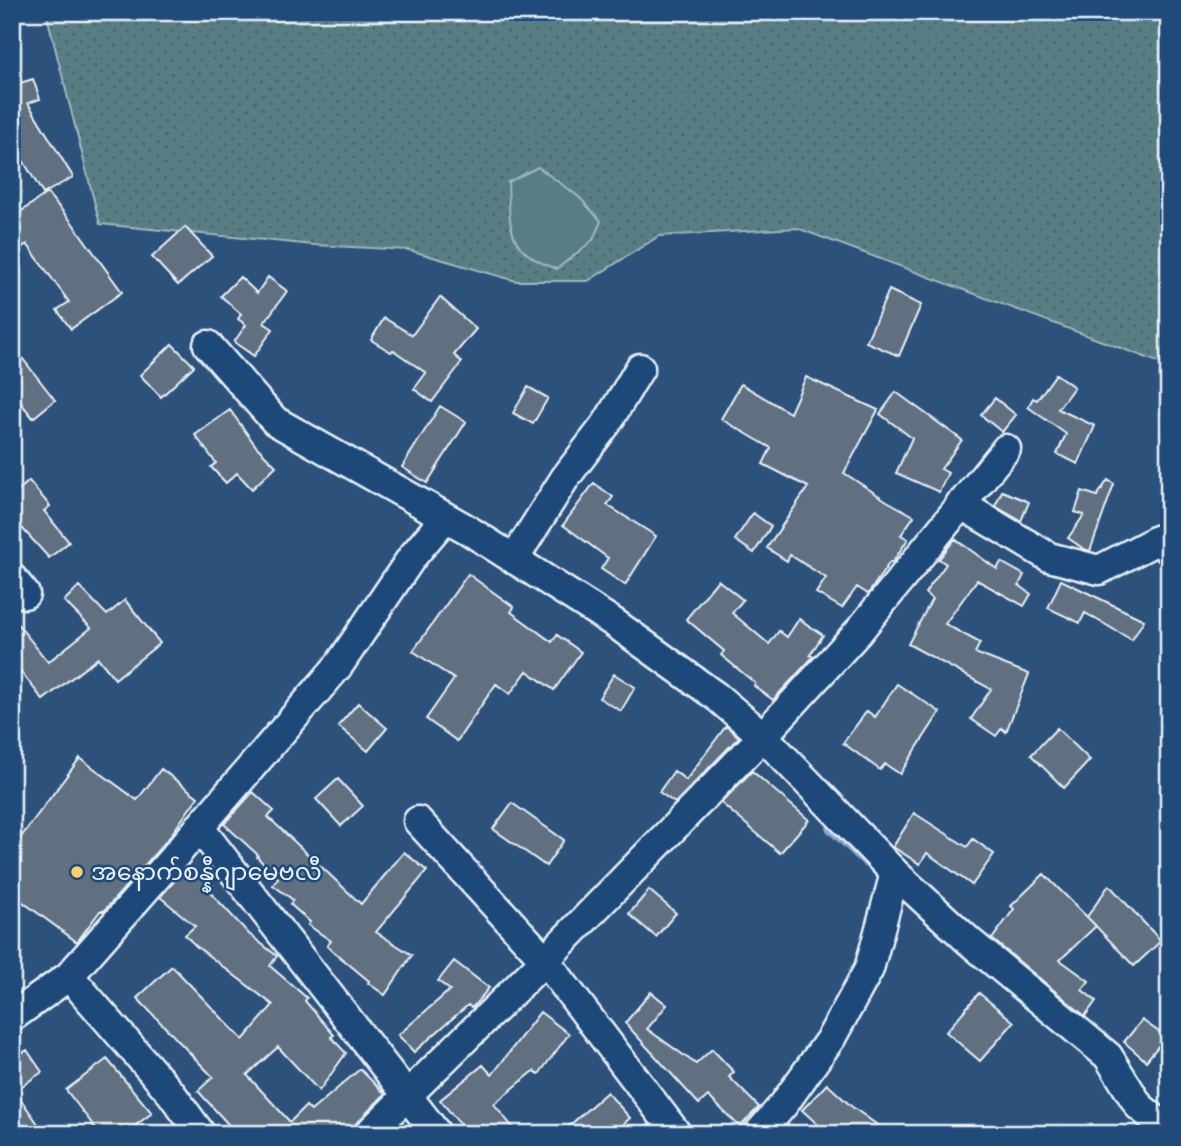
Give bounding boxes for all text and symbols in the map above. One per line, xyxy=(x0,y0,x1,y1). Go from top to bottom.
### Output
place label: အနောက်စန္နီဂျာမေဗလီ xyxy=(91,856,322,893)
marker: အနောက်စန္နီဂျာမေဗလီ xyxy=(69,864,85,880)

